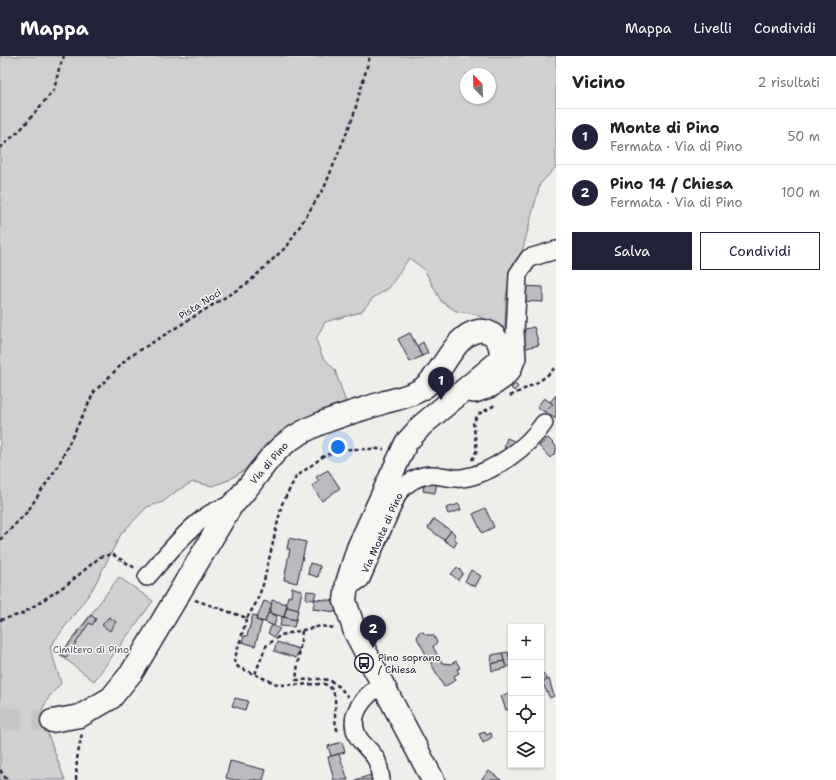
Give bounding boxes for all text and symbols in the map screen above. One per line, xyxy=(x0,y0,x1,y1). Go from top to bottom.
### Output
text: Mappa xyxy=(20,16,89,41)
text: Mappa xyxy=(625,19,672,37)
text: Livelli xyxy=(694,19,732,37)
text: Condividi xyxy=(754,19,816,37)
north arrow xyxy=(460,68,496,104)
text: Vicino xyxy=(572,71,625,93)
text: 2 risultati xyxy=(757,74,820,91)
text: Monte di Pino xyxy=(610,118,719,138)
text: 1 xyxy=(582,128,588,145)
text: 50 m xyxy=(787,128,820,145)
text: Fermata · Via di Pino xyxy=(610,138,742,155)
text: Pino 14 / Chiesa xyxy=(610,174,733,194)
text: 2 xyxy=(580,184,590,201)
text: 100 m xyxy=(781,184,820,201)
text: Fermata · Via di Pino xyxy=(610,194,742,211)
button: Salva xyxy=(572,232,692,270)
button: Condividi xyxy=(700,232,820,270)
street label: Pista Noci xyxy=(176,286,224,322)
pin: 1 xyxy=(428,367,454,400)
your location xyxy=(328,437,348,457)
street label: Via di Pino xyxy=(247,439,291,487)
street label: Via Monte di Pino xyxy=(358,491,406,575)
pin: 2 xyxy=(360,615,386,648)
map controls xyxy=(508,624,544,768)
button: + xyxy=(508,624,544,660)
park label: Cimitero di Pino xyxy=(53,643,129,656)
place label: Pino soprano / Chiesa xyxy=(378,651,441,676)
bus stop icon: Pino soprano / Chiesa xyxy=(353,652,375,674)
button: − xyxy=(508,660,544,696)
button: locate xyxy=(508,696,544,732)
button: layers xyxy=(508,732,544,768)

